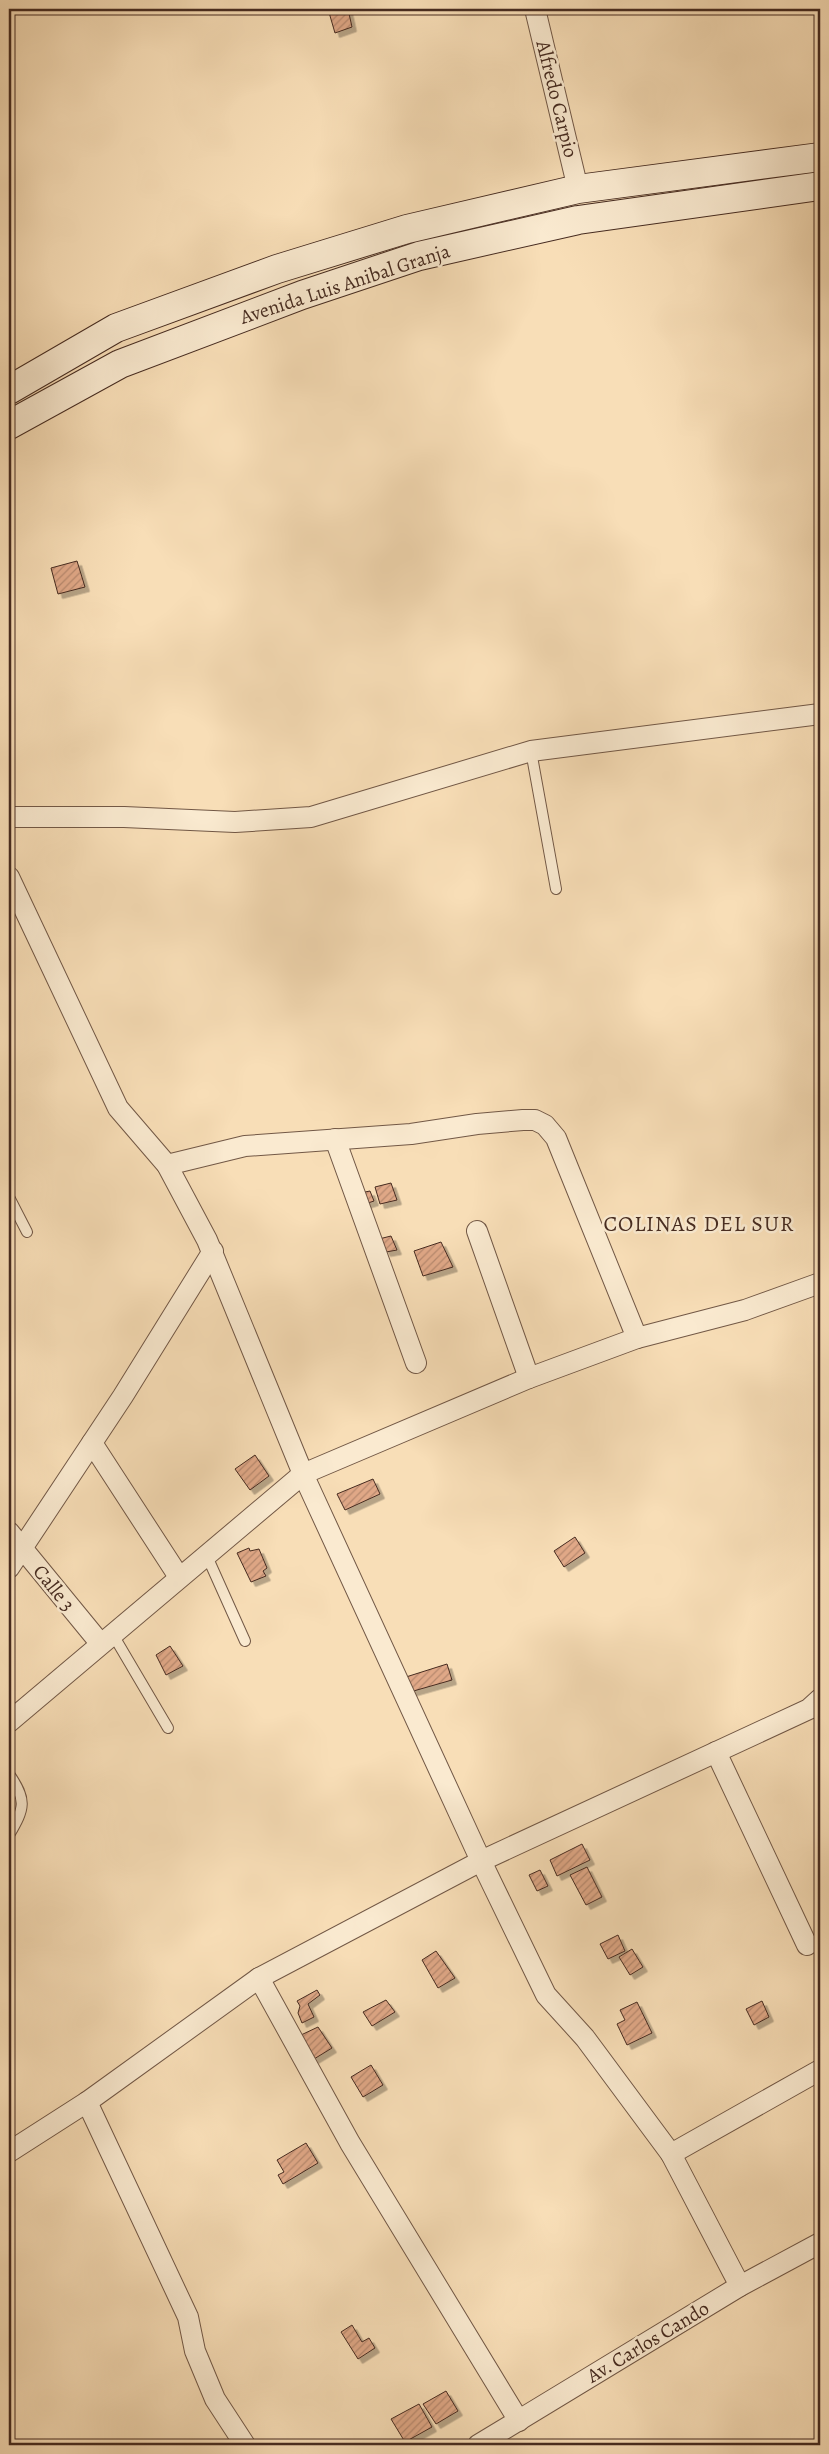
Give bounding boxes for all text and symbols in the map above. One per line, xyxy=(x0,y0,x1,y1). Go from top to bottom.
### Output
street label: Alfredo Carpio xyxy=(529,37,585,160)
street label: Avenida Luis Anibal Granja xyxy=(236,237,454,331)
district label: COLINAS DEL SUR xyxy=(604,1209,794,1239)
street label: Calle 3 xyxy=(27,1559,81,1617)
street label: Av. Carlos Cando xyxy=(581,2295,714,2390)

